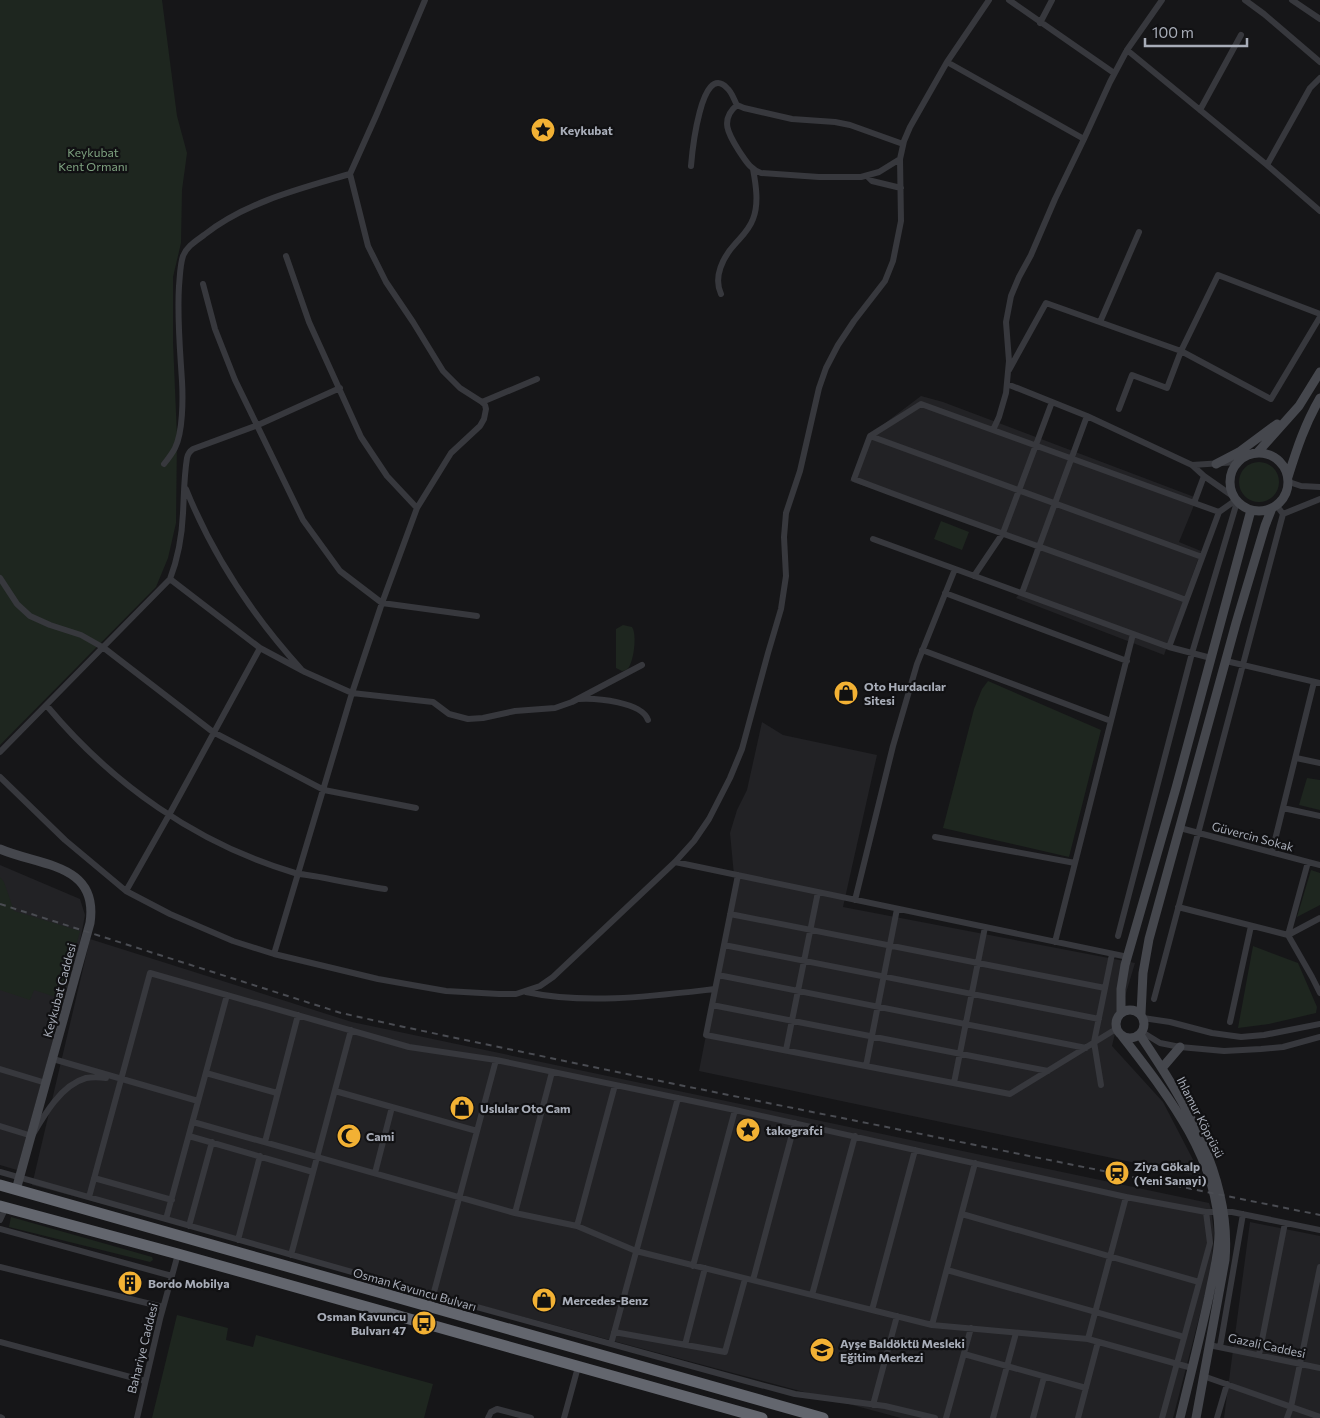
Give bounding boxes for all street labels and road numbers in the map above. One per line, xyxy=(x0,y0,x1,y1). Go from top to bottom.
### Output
street label: Güvercin Sokak xyxy=(1211,818,1296,854)
street label: Keykubat Caddesi xyxy=(40,941,78,1039)
street label: Ihlamur Köprüsü xyxy=(1174,1074,1228,1160)
street label: Osman Kavuncu Bulvarı xyxy=(352,1265,478,1313)
street label: Bahariye Caddesi xyxy=(124,1301,160,1395)
street label: Gazali Caddesi xyxy=(1227,1330,1307,1360)

